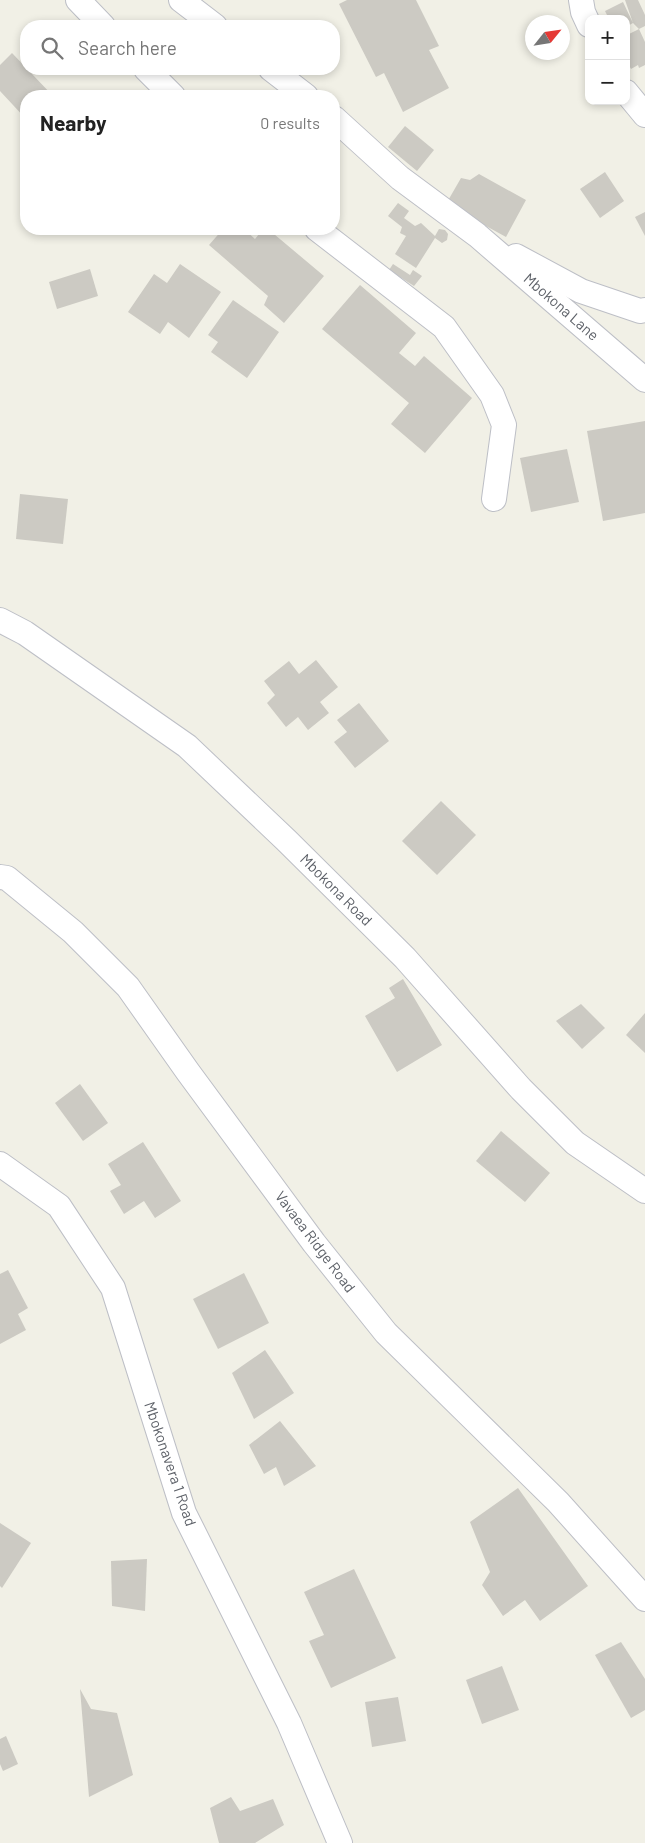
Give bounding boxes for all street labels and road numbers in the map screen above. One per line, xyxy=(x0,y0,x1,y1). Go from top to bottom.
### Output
street label: Mbokona Lane xyxy=(521,269,603,344)
street label: Mbokona Road xyxy=(297,850,376,929)
street label: Vavaea Ridge Road xyxy=(272,1187,360,1296)
street label: Mbokonavera 1 Road xyxy=(141,1399,201,1528)

